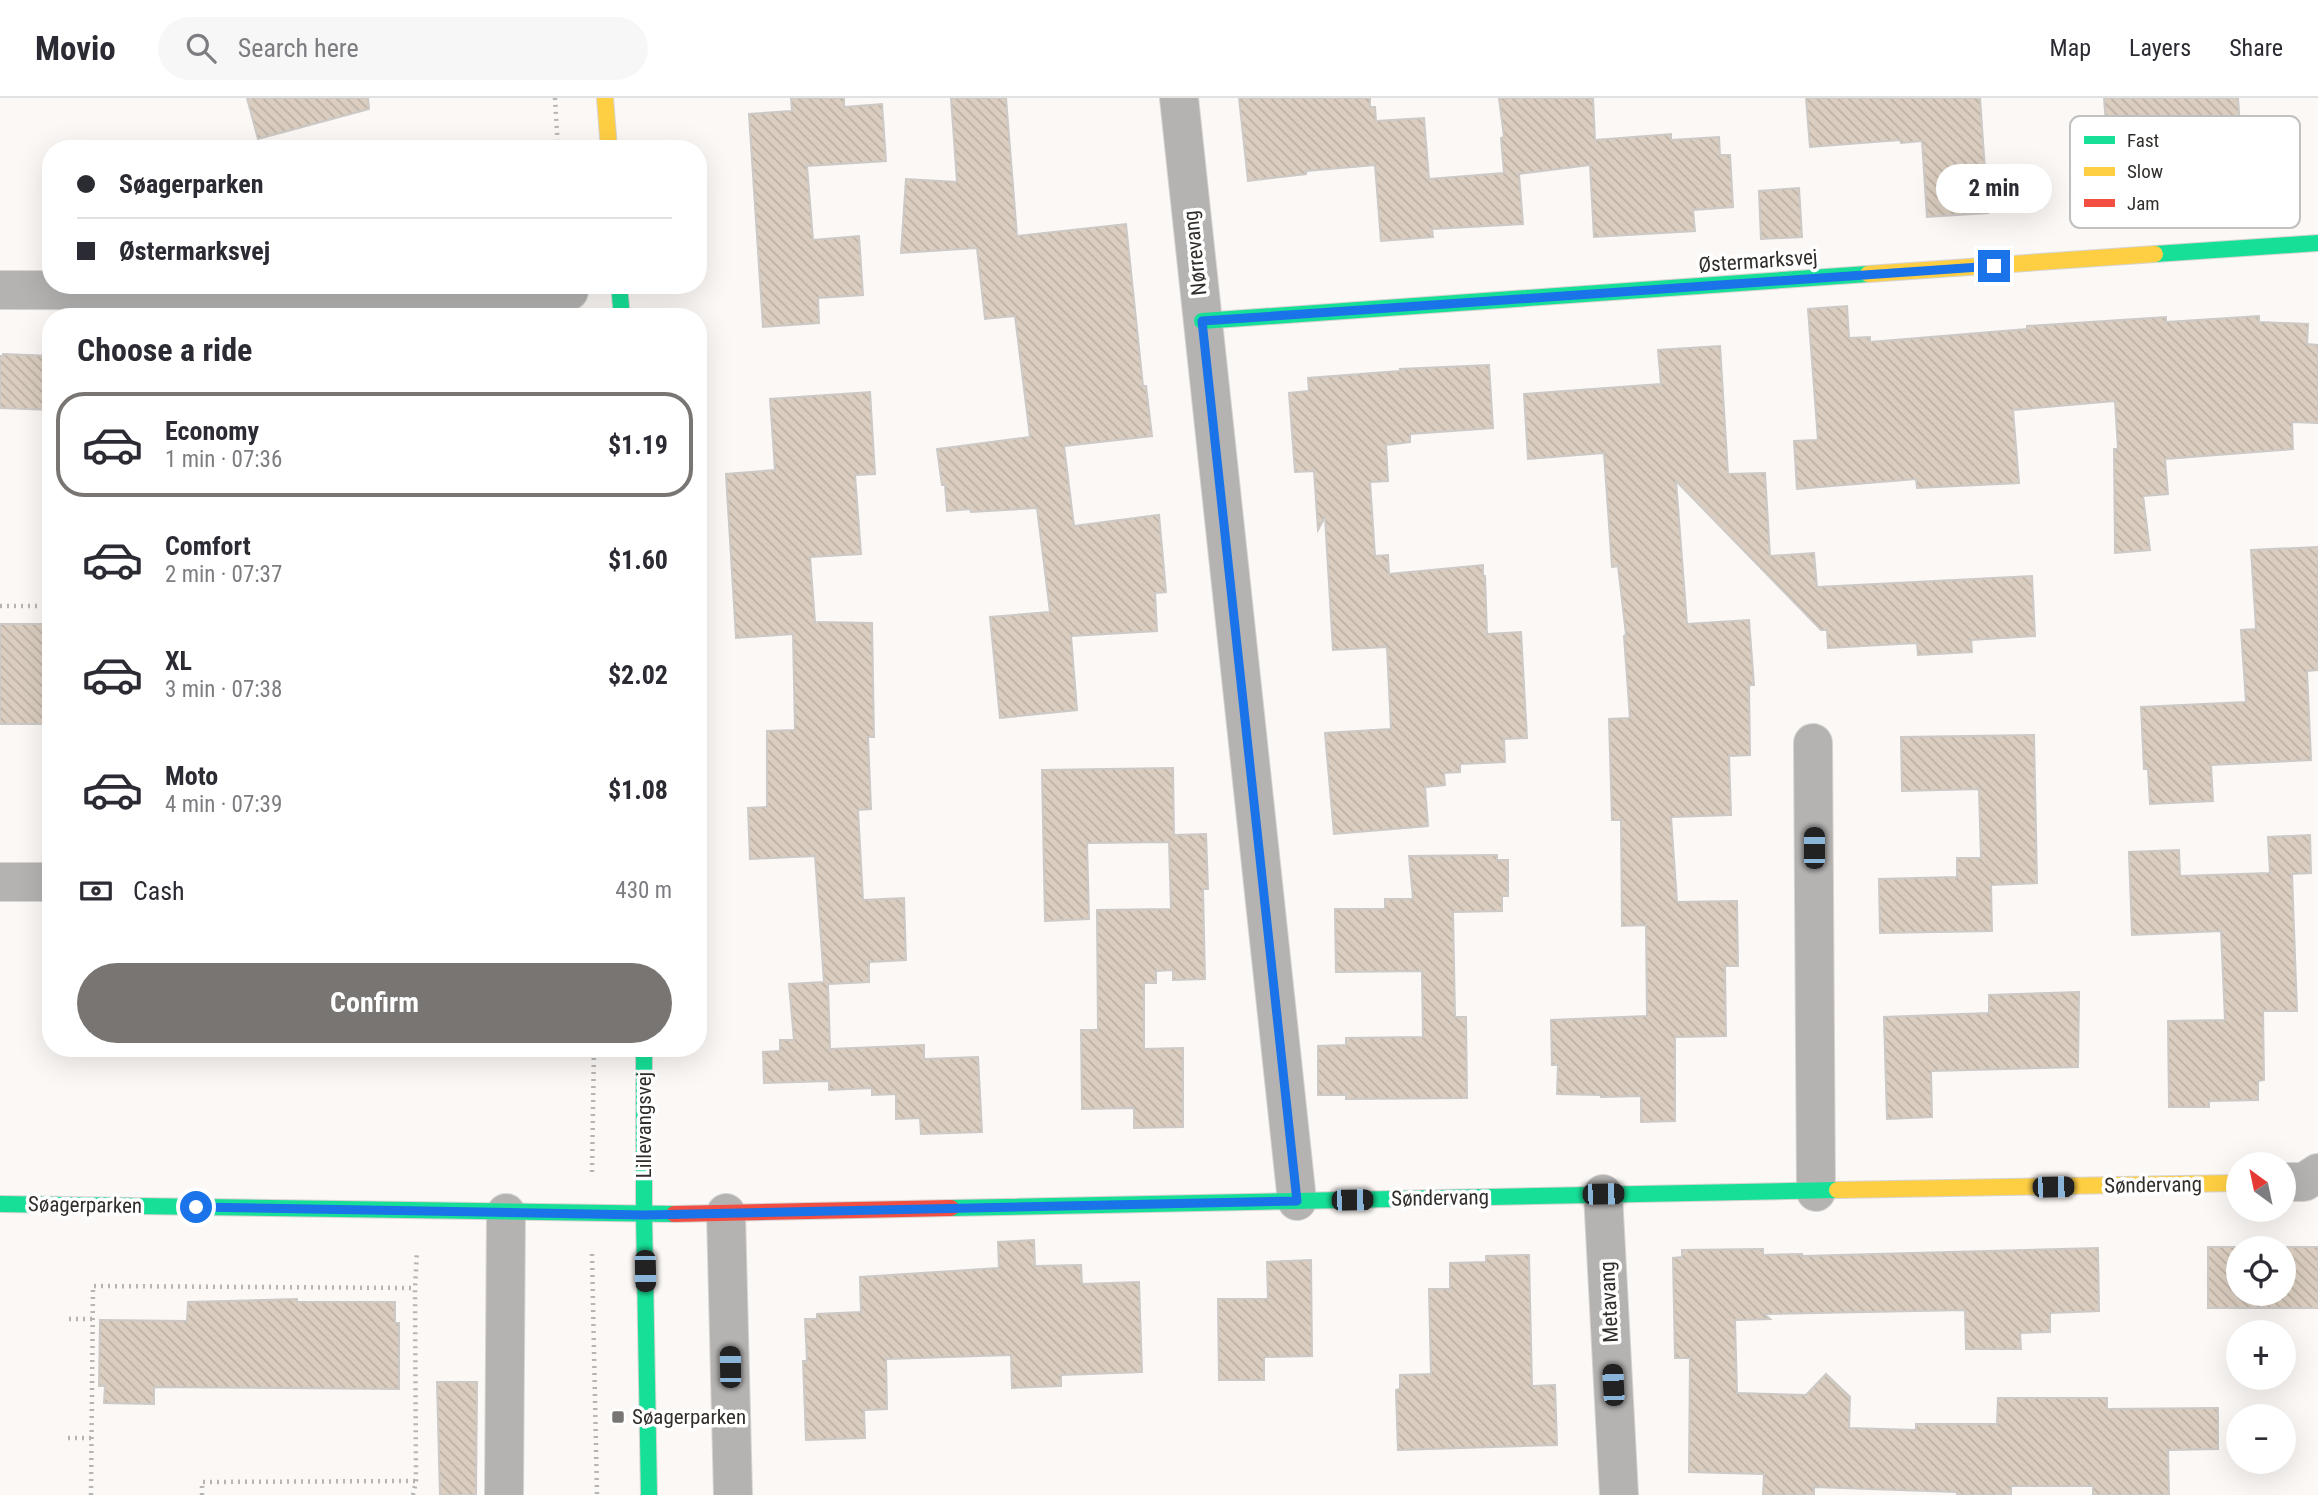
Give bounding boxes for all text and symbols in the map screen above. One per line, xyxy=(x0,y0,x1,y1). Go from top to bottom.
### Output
search box xyxy=(158,17,648,80)
text: Movio xyxy=(35,29,116,68)
icon: search xyxy=(182,29,220,67)
text: Search here xyxy=(238,33,359,63)
text: Map xyxy=(2050,34,2091,62)
text: Layers xyxy=(2129,34,2191,62)
text: Share xyxy=(2229,34,2283,62)
legend xyxy=(2070,116,2300,228)
text: Fast xyxy=(2127,129,2159,152)
text: Slow xyxy=(2127,160,2163,183)
callout: 2 min xyxy=(1936,164,2052,214)
text: Søagerparken xyxy=(119,169,263,199)
text: 2 min xyxy=(1968,175,2020,202)
text: Jam xyxy=(2127,192,2160,215)
street label: Nørrevang xyxy=(1179,209,1211,297)
text: Østermarksvej xyxy=(119,236,270,266)
street label: Østermarksvej xyxy=(1698,245,1818,277)
route end xyxy=(1978,250,2010,282)
text: Choose a ride xyxy=(77,331,252,369)
icon: car xyxy=(81,413,144,476)
text: Economy xyxy=(165,416,259,446)
text: $1.19 xyxy=(608,430,668,460)
text: 1 min · 07:36 xyxy=(165,446,282,473)
icon: car xyxy=(81,528,144,591)
text: Comfort xyxy=(165,531,251,561)
text: $1.60 xyxy=(608,545,668,575)
text: 2 min · 07:37 xyxy=(165,561,282,588)
icon: car xyxy=(81,643,144,706)
text: XL xyxy=(165,646,192,676)
text: $2.02 xyxy=(608,660,668,690)
text: 3 min · 07:38 xyxy=(165,676,282,703)
icon: car xyxy=(81,758,144,821)
text: Moto xyxy=(165,761,218,791)
text: $1.08 xyxy=(608,775,668,805)
text: 4 min · 07:39 xyxy=(165,791,282,818)
car xyxy=(1804,827,1825,869)
icon: cash xyxy=(77,872,115,910)
text: Cash xyxy=(133,876,185,906)
text: 430 m xyxy=(615,877,672,904)
button: Confirm xyxy=(77,963,672,1043)
street label: Lillevangsvej xyxy=(632,1072,656,1178)
north arrow xyxy=(2226,1152,2296,1222)
map controls xyxy=(2226,1152,2296,1474)
street label: Søndervang xyxy=(2104,1172,2202,1198)
car xyxy=(2032,1176,2075,1198)
car xyxy=(1582,1183,1625,1205)
street label: Søndervang xyxy=(1391,1185,1489,1211)
car xyxy=(1331,1189,1374,1211)
route start xyxy=(180,1191,212,1223)
street label: Søagerparken xyxy=(28,1192,142,1218)
button: locate xyxy=(2226,1236,2296,1306)
car xyxy=(635,1250,656,1292)
street label: Metavang xyxy=(1595,1261,1623,1343)
button: + xyxy=(2226,1320,2296,1390)
car xyxy=(720,1346,741,1388)
car xyxy=(1602,1363,1625,1407)
button: − xyxy=(2226,1404,2296,1474)
place label: Søagerparken xyxy=(632,1405,746,1429)
marker: Søagerparken xyxy=(610,1409,626,1425)

